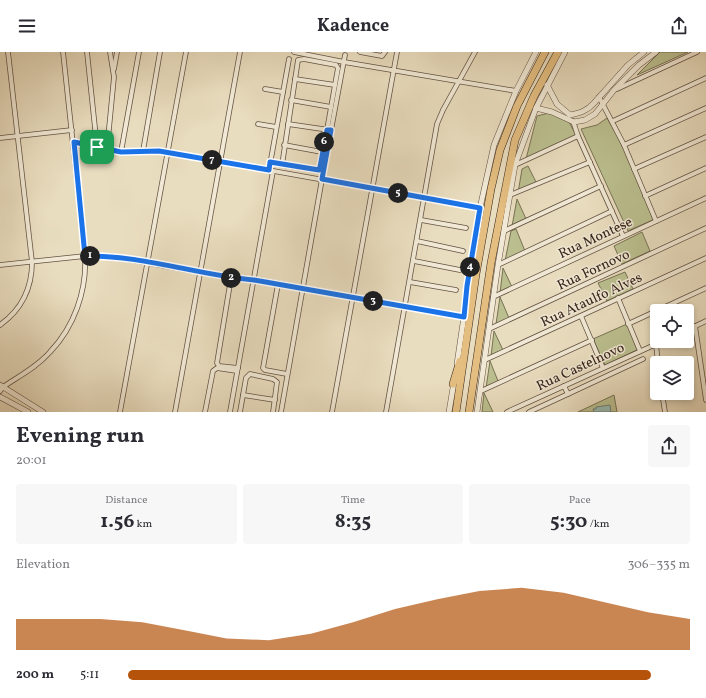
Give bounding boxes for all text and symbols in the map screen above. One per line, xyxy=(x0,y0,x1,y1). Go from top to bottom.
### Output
text: Kadence xyxy=(317,14,389,39)
icon: menu xyxy=(16,15,38,37)
icon: share xyxy=(668,15,690,37)
pin xyxy=(80,130,114,164)
pin: 6 xyxy=(314,132,334,152)
text: 6 xyxy=(321,134,327,149)
icon: arrive xyxy=(86,136,108,158)
pin: 7 xyxy=(202,150,222,170)
text: 7 xyxy=(209,152,215,167)
pin: 5 xyxy=(388,183,408,203)
text: 5 xyxy=(395,185,401,200)
street label: Rua Montese xyxy=(555,213,636,264)
street label: Rua Fornovo xyxy=(554,245,633,295)
pin: 1 xyxy=(80,246,100,266)
text: 1 xyxy=(88,248,92,263)
pin: 4 xyxy=(460,257,480,277)
text: 4 xyxy=(467,259,473,274)
pin: 2 xyxy=(221,268,241,288)
street label: Rua Ataulfo Alves xyxy=(538,269,645,332)
text: 2 xyxy=(228,270,234,285)
pin: 3 xyxy=(363,291,383,311)
text: 3 xyxy=(370,293,376,308)
map controls xyxy=(650,304,694,400)
button: locate xyxy=(650,304,694,348)
street label: Rua Castelnovo xyxy=(533,339,628,396)
button: layers xyxy=(650,356,694,400)
text: Evening run xyxy=(16,421,145,452)
button: share xyxy=(648,425,690,467)
text: 20:01 xyxy=(16,452,47,470)
text: Distance xyxy=(105,493,147,508)
text: Time xyxy=(341,493,365,508)
text: Pace xyxy=(569,493,591,508)
text: 1.56 xyxy=(100,508,134,536)
text: 8:35 xyxy=(335,508,371,536)
text: 5:30 xyxy=(550,508,587,536)
text: km xyxy=(134,517,152,532)
text: /km xyxy=(587,517,609,532)
text: Elevation xyxy=(16,556,70,574)
text: 306–335 m xyxy=(628,556,690,574)
text: 200 m xyxy=(16,666,54,684)
text: 5:11 xyxy=(80,666,99,684)

